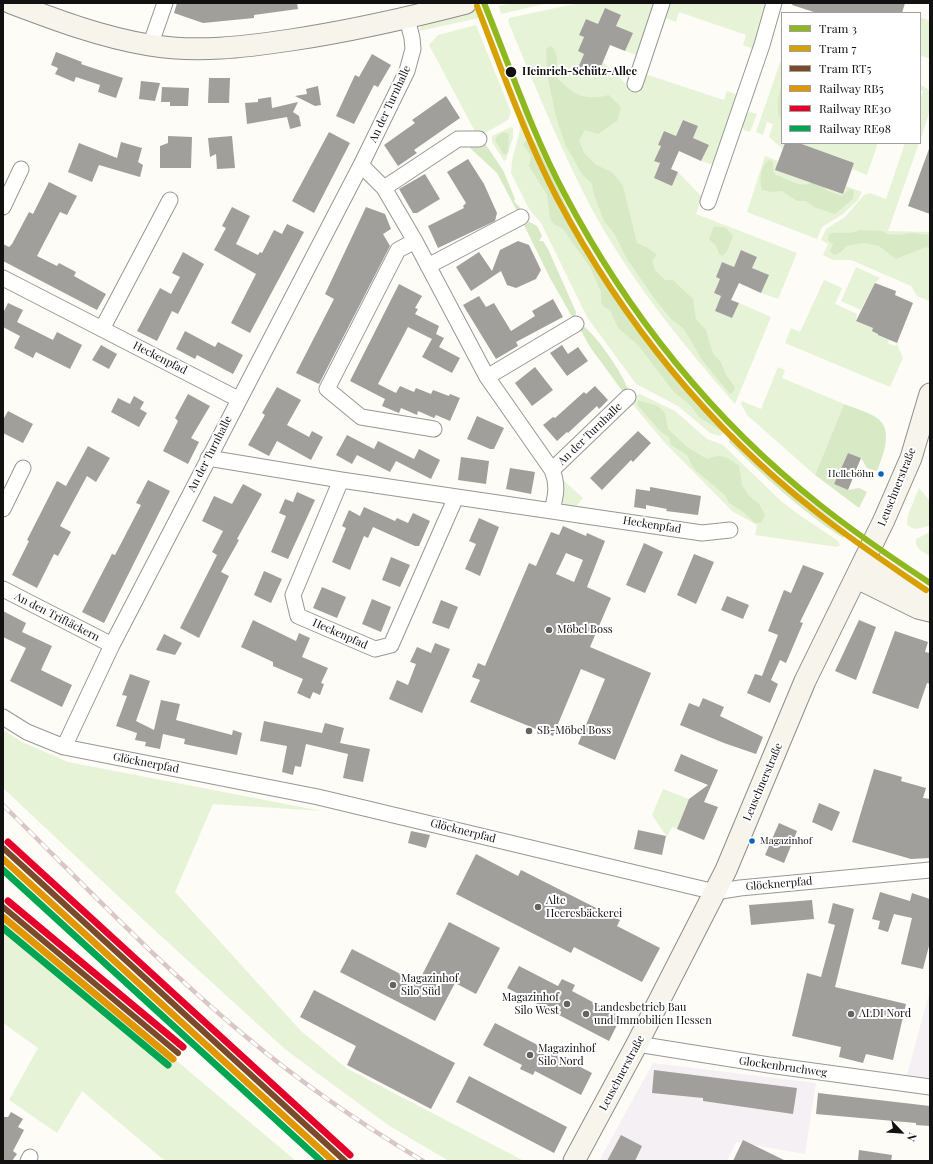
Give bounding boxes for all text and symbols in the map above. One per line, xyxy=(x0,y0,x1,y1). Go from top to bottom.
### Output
legend xyxy=(781,12,921,144)
text: Tram 3 xyxy=(819,20,857,36)
text: Tram 7 xyxy=(819,40,856,56)
text: Tram RT5 xyxy=(819,60,872,76)
street label: An der Turnhalle xyxy=(366,63,414,145)
marker: Heinrich-Schütz-Allee xyxy=(504,65,518,79)
place label: Heinrich-Schütz-Allee xyxy=(522,65,637,79)
text: Railway RB5 xyxy=(819,80,884,96)
text: Railway RE30 xyxy=(819,100,891,116)
text: Railway RE98 xyxy=(819,120,891,136)
street label: Heckenpfad xyxy=(131,339,189,377)
street label: An der Turnhalle xyxy=(555,400,625,468)
street label: An der Turnhalle xyxy=(185,414,235,494)
street label: Leuschnerstraße xyxy=(875,446,919,528)
place label: Helleböhn xyxy=(828,468,874,480)
marker: Helleböhn xyxy=(876,469,886,479)
street label: Heckenpfad xyxy=(622,514,682,536)
street label: An den Triftäckern xyxy=(12,590,102,644)
street label: Heckenpfad xyxy=(310,616,370,652)
place label: Möbel Boss xyxy=(557,623,613,637)
marker: Möbel Boss xyxy=(544,625,554,635)
place label: SB-Möbel Boss xyxy=(537,724,611,738)
marker: SB-Möbel Boss xyxy=(524,726,534,736)
street label: Leuschnerstraße xyxy=(741,741,785,823)
street label: Glöcknerpfad xyxy=(112,750,180,776)
street label: Glöcknerpfad xyxy=(429,816,497,846)
place label: Magazinhof xyxy=(760,835,812,847)
marker: Magazinhof xyxy=(747,836,757,846)
street label: Glöcknerpfad xyxy=(745,875,813,893)
place label: Alte Heeresbäckerei xyxy=(546,894,622,920)
marker: Alte Heeresbäckerei xyxy=(533,902,543,912)
place label: Magazinhof Silo Süd xyxy=(401,972,458,998)
marker: Magazinhof Silo Süd xyxy=(388,980,398,990)
place label: Magazinhof Silo West xyxy=(502,991,559,1017)
marker: Magazinhof Silo West xyxy=(562,999,572,1009)
place label: Landesbetrieb Bau und Immobilien Hessen xyxy=(594,1001,712,1027)
place label: ALDI Nord xyxy=(859,1007,911,1021)
marker: Landesbetrieb Bau und Immobilien Hessen xyxy=(581,1009,591,1019)
marker: ALDI Nord xyxy=(846,1009,856,1019)
street label: Leuschnerstraße xyxy=(597,1033,647,1113)
place label: Magazinhof Silo Nord xyxy=(538,1042,595,1068)
marker: Magazinhof Silo Nord xyxy=(525,1050,535,1060)
street label: Glockenbruchweg xyxy=(738,1054,828,1080)
north arrow xyxy=(881,1112,921,1152)
text: N xyxy=(904,1131,921,1144)

